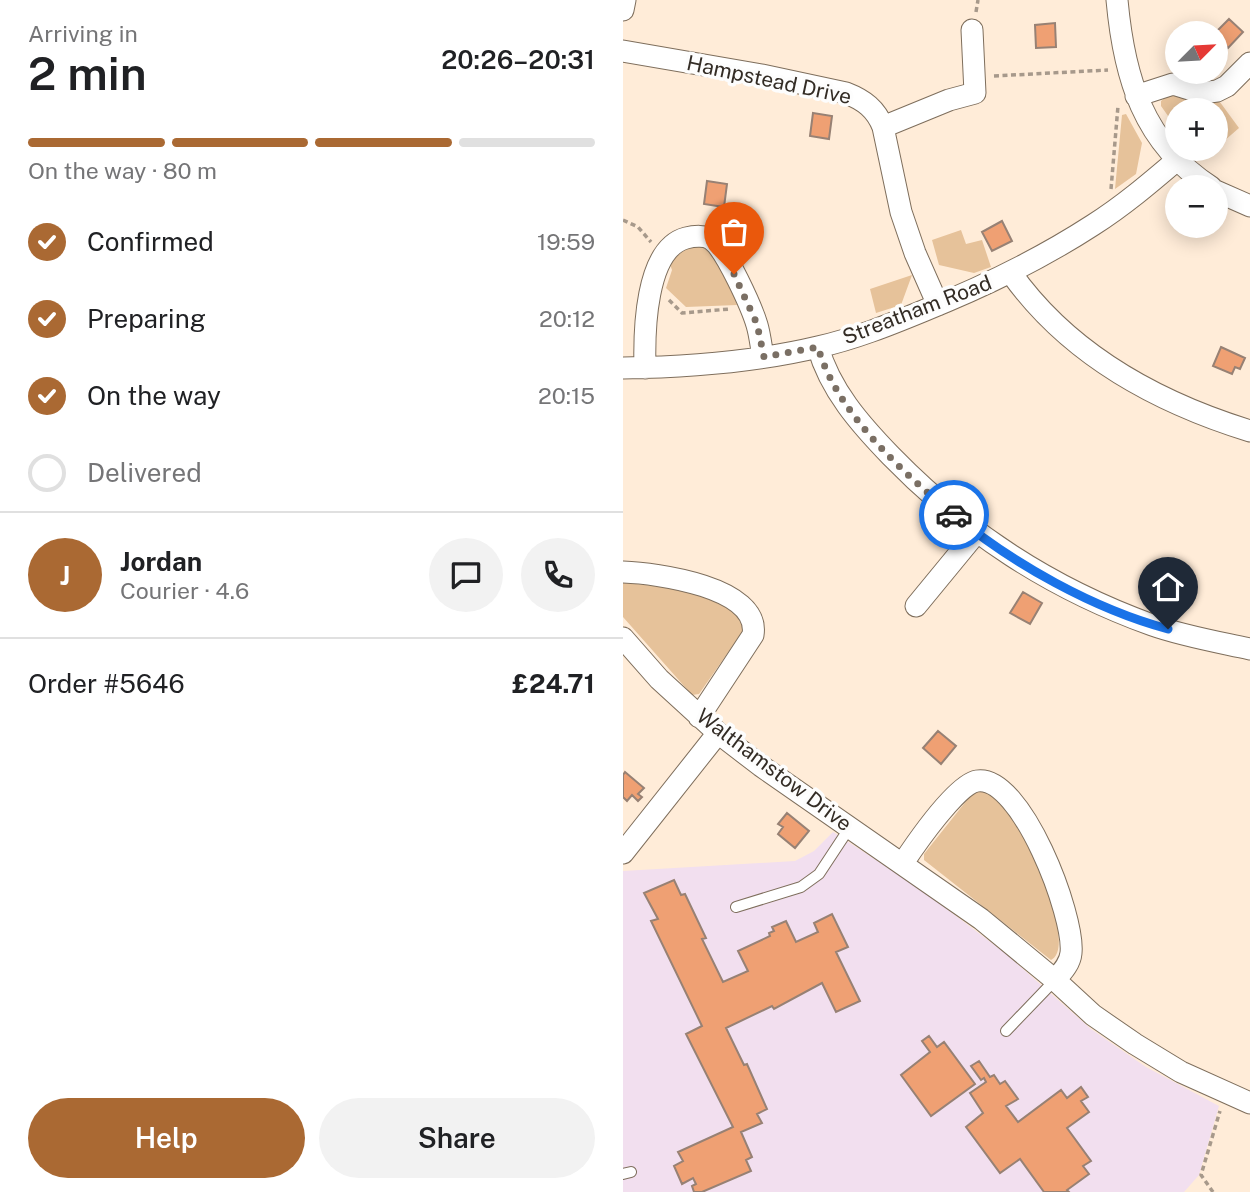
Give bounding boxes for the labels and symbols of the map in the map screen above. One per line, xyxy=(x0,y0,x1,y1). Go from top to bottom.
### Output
north arrow xyxy=(1165,21,1229,84)
street label: Hampstead Drive xyxy=(684,50,854,109)
pin xyxy=(704,202,764,274)
street label: Streatham Road xyxy=(839,270,995,349)
courier xyxy=(919,480,989,550)
pin xyxy=(1138,557,1198,629)
street label: Walthamstow Drive xyxy=(692,703,857,836)

